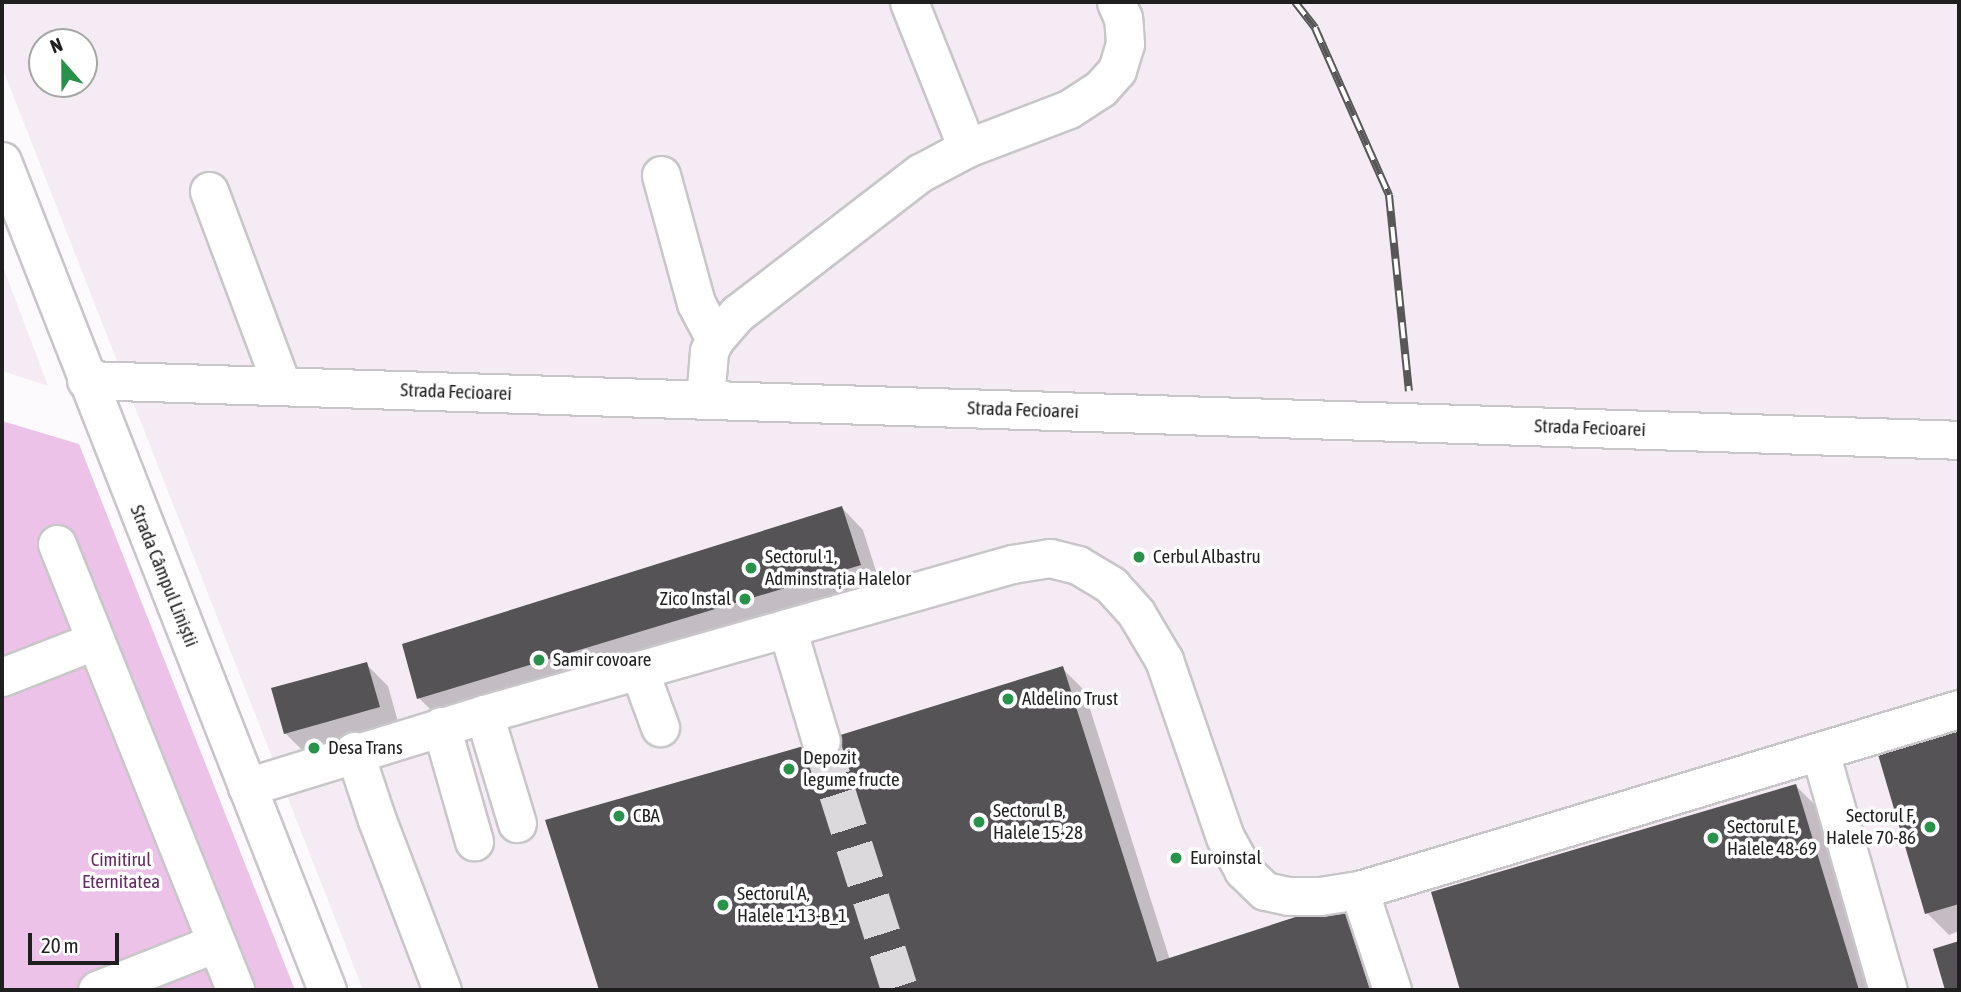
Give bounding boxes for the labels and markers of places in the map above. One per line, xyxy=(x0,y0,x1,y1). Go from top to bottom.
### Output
place label: Sectorul 1, Adminstrația Halelor xyxy=(765,546,911,590)
place label: Cerbul Albastru xyxy=(1153,546,1261,568)
marker: Cerbul Albastru xyxy=(1131,549,1147,565)
marker: Sectorul 1, Adminstrația Halelor xyxy=(743,560,759,576)
place label: Zico Instal xyxy=(659,588,731,610)
marker: Zico Instal xyxy=(737,591,753,607)
place label: Samir covoare xyxy=(553,649,651,671)
marker: Samir covoare xyxy=(531,652,547,668)
place label: Aldelino Trust xyxy=(1022,688,1118,710)
marker: Aldelino Trust xyxy=(1000,691,1016,707)
place label: Desa Trans xyxy=(328,737,403,759)
marker: Desa Trans xyxy=(306,740,322,756)
place label: Depozit legume fructe xyxy=(803,747,900,791)
marker: Depozit legume fructe xyxy=(781,761,797,777)
place label: Sectorul B, Halele 15-28 xyxy=(993,800,1083,844)
place label: CBA xyxy=(633,805,660,827)
place label: Sectorul F, Halele 70-86 xyxy=(1826,805,1916,849)
marker: CBA xyxy=(611,808,627,824)
marker: Sectorul B, Halele 15-28 xyxy=(971,814,987,830)
place label: Sectorul E, Halele 48-69 xyxy=(1727,816,1817,860)
marker: Sectorul F, Halele 70-86 xyxy=(1922,819,1938,835)
marker: Sectorul E, Halele 48-69 xyxy=(1705,830,1721,846)
place label: Euroinstal xyxy=(1190,847,1261,869)
marker: Euroinstal xyxy=(1168,850,1184,866)
place label: Sectorul A, Halele 1-13-B_1 xyxy=(737,883,847,927)
marker: Sectorul A, Halele 1-13-B_1 xyxy=(715,897,731,913)

